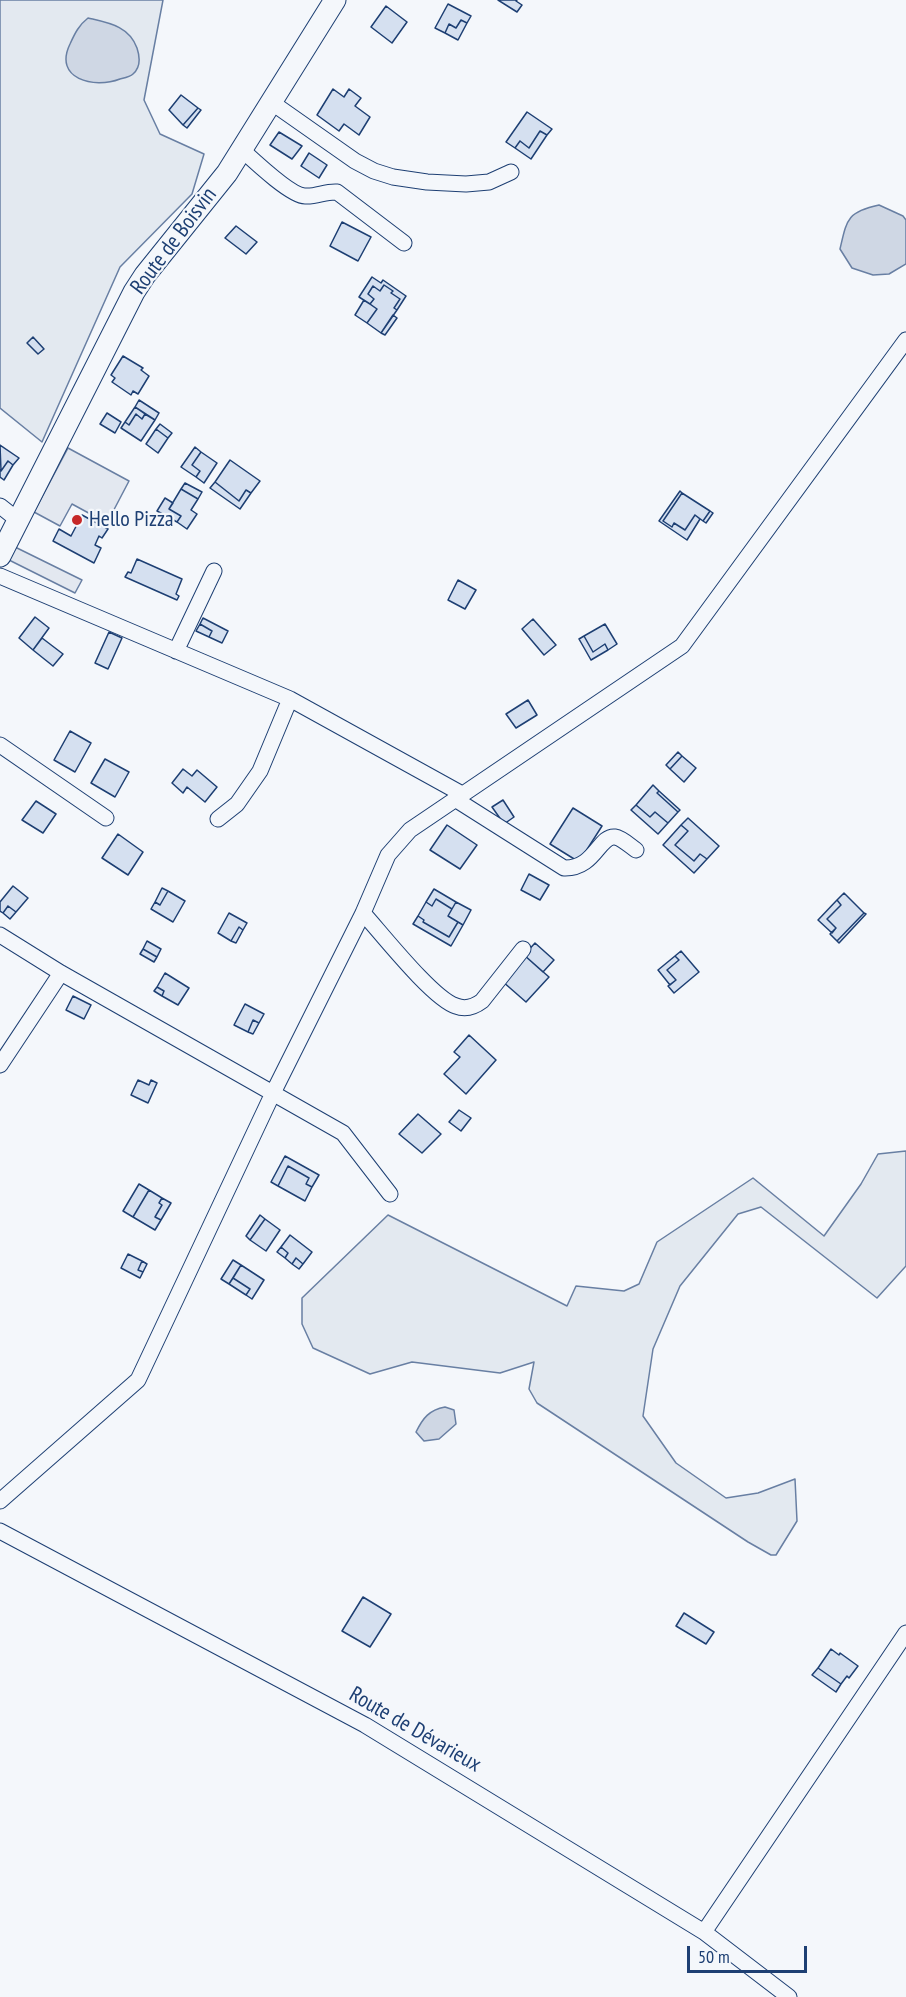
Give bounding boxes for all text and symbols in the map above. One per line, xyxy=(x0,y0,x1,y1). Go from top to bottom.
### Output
street label: Route de Boisvin xyxy=(125,182,223,300)
place label: Hello Pizza xyxy=(89,507,174,533)
marker: Hello Pizza xyxy=(70,513,84,527)
street label: Route de Dévarieux xyxy=(344,1682,486,1778)
scale bar xyxy=(690,1934,810,1972)
text: 50 m xyxy=(698,1945,730,1968)

